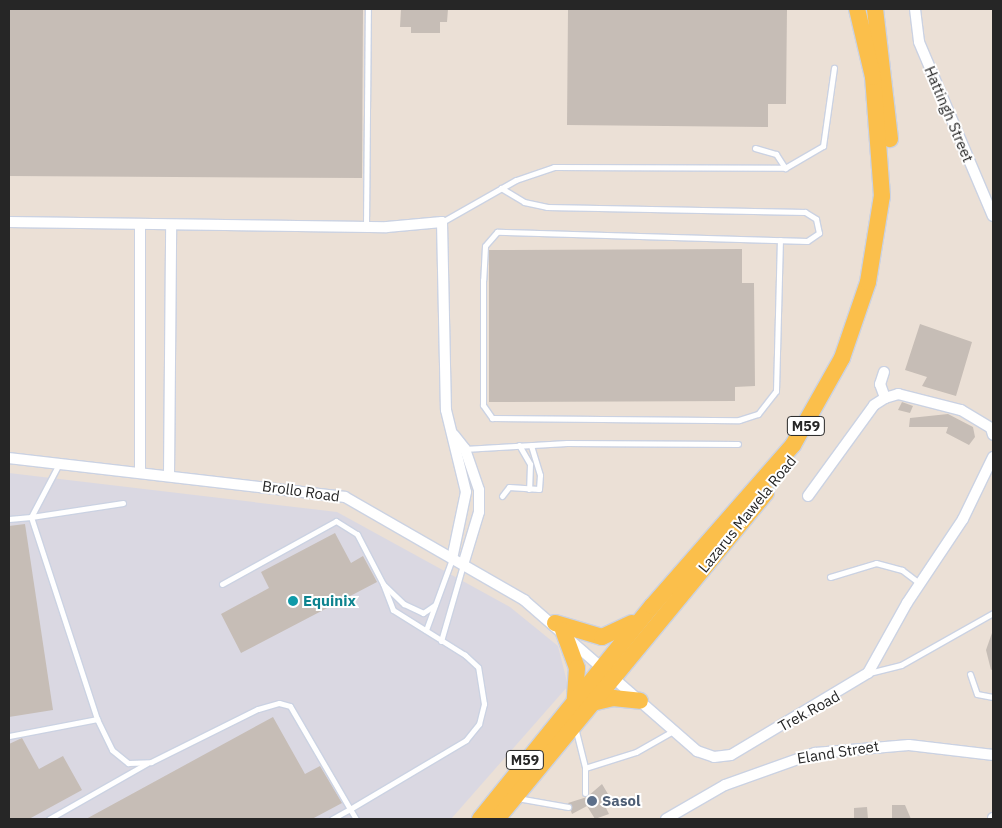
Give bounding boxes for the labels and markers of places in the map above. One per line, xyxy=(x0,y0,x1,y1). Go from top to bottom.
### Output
place label: Equinix xyxy=(303,592,356,610)
marker: Equinix xyxy=(287,595,299,607)
place label: Sasol xyxy=(602,792,640,810)
marker: Sasol xyxy=(586,795,598,807)

